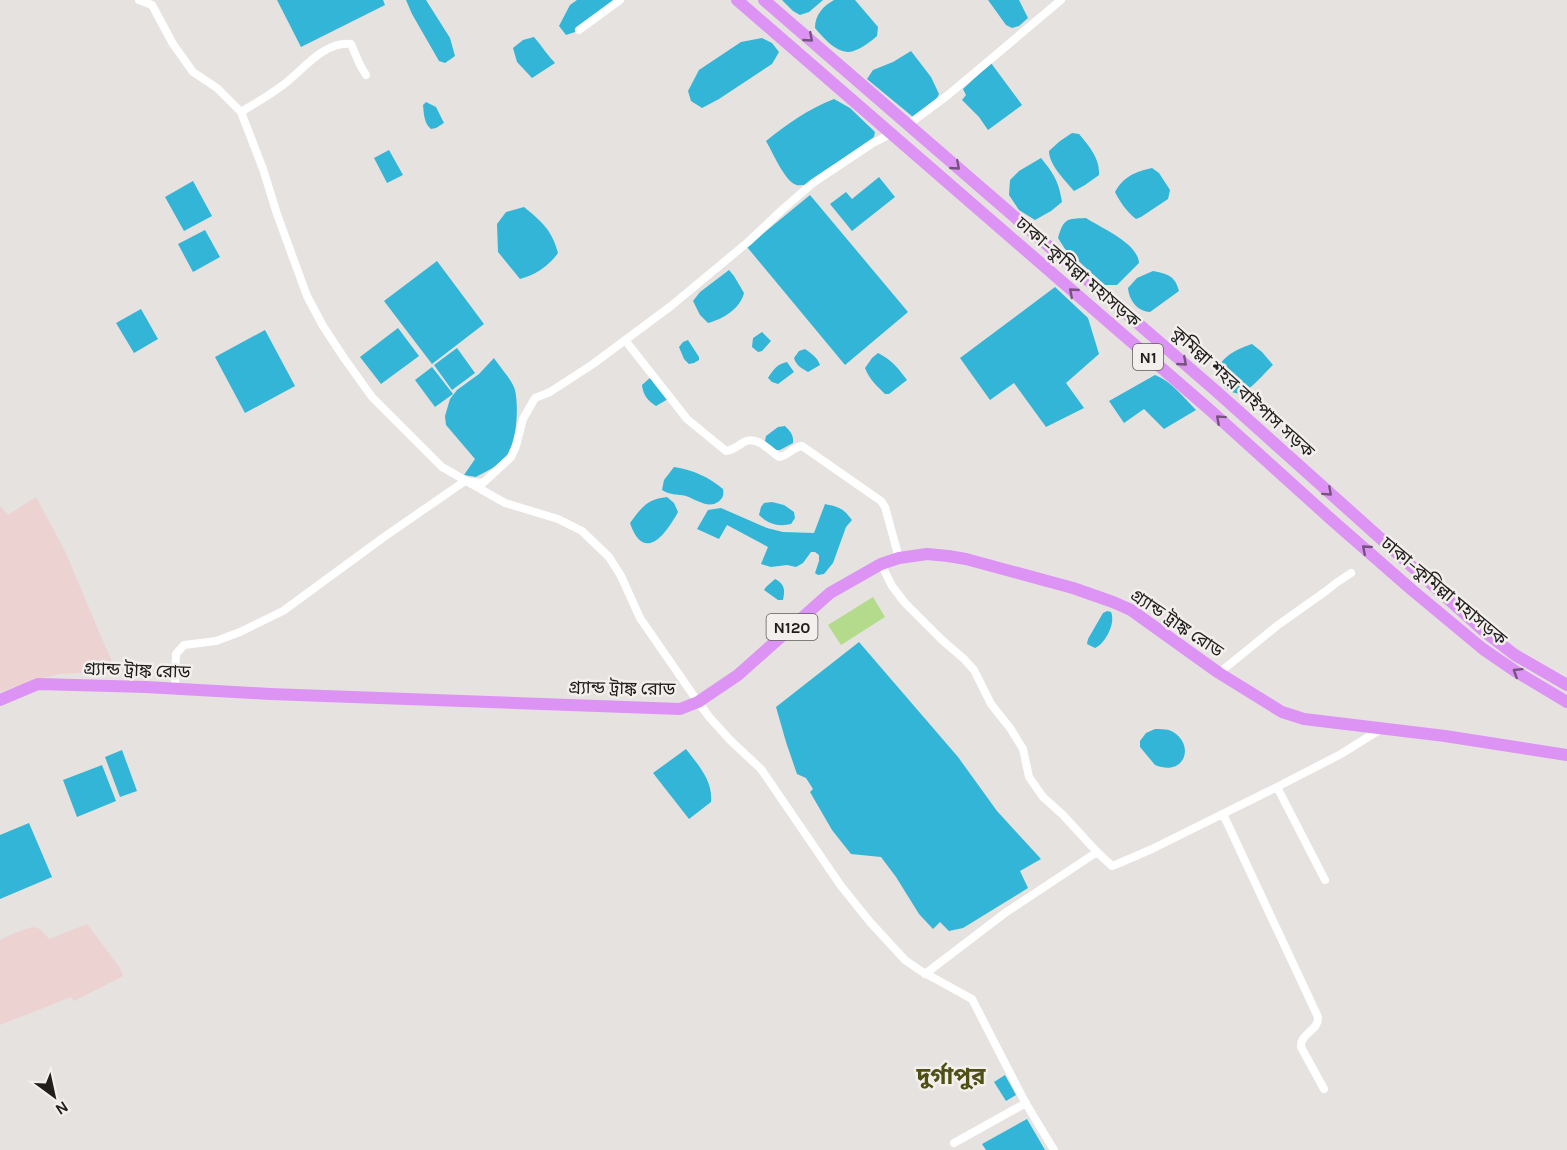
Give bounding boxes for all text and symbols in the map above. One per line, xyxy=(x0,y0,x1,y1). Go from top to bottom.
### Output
one-way arrow xyxy=(802,31,813,42)
one-way arrow xyxy=(949,159,960,170)
street label: ঢাকা–কুমিল্লা মহাসড়ক xyxy=(1010,211,1145,332)
one-way arrow xyxy=(1069,288,1080,299)
street label: কুমিল্লা শহর বাইপাস সড়ক xyxy=(1166,321,1319,462)
road number: N1 xyxy=(1133,344,1163,370)
one-way arrow xyxy=(1176,355,1187,366)
one-way arrow xyxy=(1217,415,1227,426)
one-way arrow xyxy=(1321,485,1332,496)
street label: ঢাকা–কুমিল্লা মহাসড়ক xyxy=(1376,531,1512,650)
one-way arrow xyxy=(1362,545,1373,556)
street label: গ্র্যান্ড ট্রাঙ্ক রোড xyxy=(1126,584,1228,662)
road number: N120 xyxy=(766,614,818,640)
street label: গ্র্যান্ড ট্রাঙ্ক রোড xyxy=(83,657,191,683)
one-way arrow xyxy=(1513,668,1524,679)
street label: গ্র্যান্ড ট্রাঙ্ক রোড xyxy=(568,676,676,700)
district label: দুর্গাপুর xyxy=(915,1062,986,1090)
north arrow xyxy=(24,1066,84,1126)
text: N xyxy=(52,1097,72,1119)

